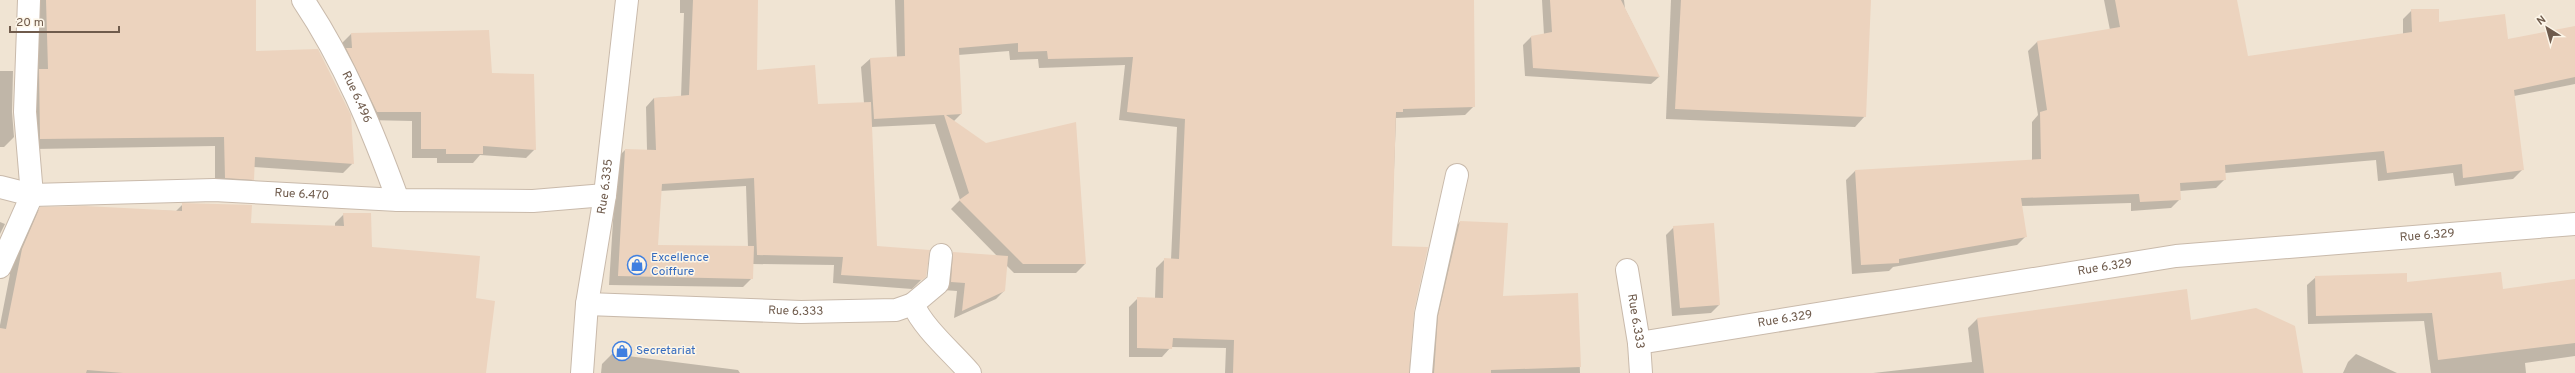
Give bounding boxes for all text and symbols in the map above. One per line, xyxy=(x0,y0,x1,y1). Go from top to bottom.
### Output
scale bar xyxy=(10,8,119,34)
north arrow xyxy=(2527,8,2567,48)
text: N xyxy=(2534,13,2549,29)
text: 20 m xyxy=(16,15,44,31)
street label: Rue 6.496 xyxy=(337,69,375,126)
street label: Rue 6.335 xyxy=(594,158,617,216)
street label: Rue 6.470 xyxy=(274,185,330,204)
street label: Rue 6.329 xyxy=(2399,226,2455,246)
place label: Excellence Coiffure xyxy=(651,250,709,280)
shop icon: Excellence Coiffure xyxy=(626,254,648,276)
street label: Rue 6.329 xyxy=(2076,255,2133,280)
street label: Rue 6.333 xyxy=(1623,293,1647,349)
street label: Rue 6.333 xyxy=(768,303,824,320)
street label: Rue 6.329 xyxy=(1757,307,1814,332)
shop icon: Secretariat xyxy=(611,340,633,362)
place label: Secretariat xyxy=(636,343,696,359)

